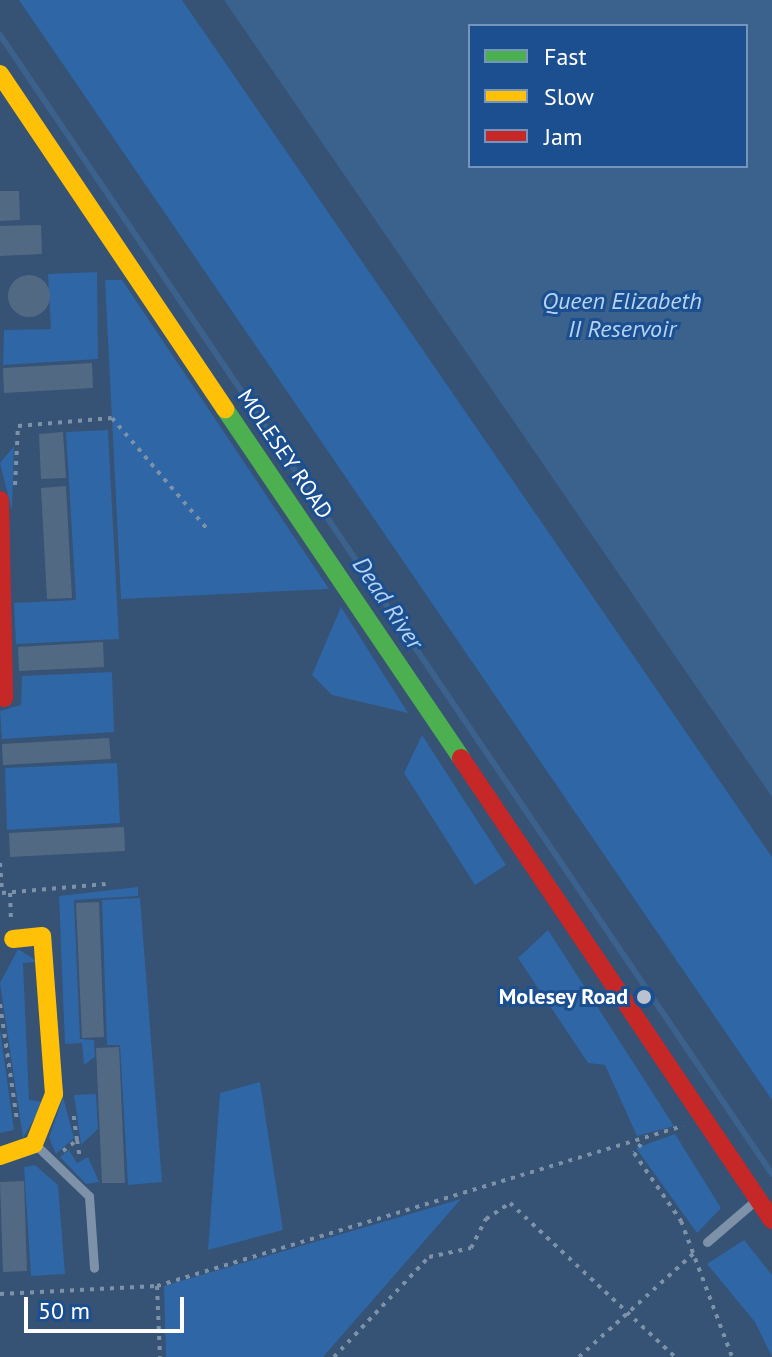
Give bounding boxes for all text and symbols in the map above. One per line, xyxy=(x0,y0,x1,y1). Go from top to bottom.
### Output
legend xyxy=(468,24,748,168)
text: Fast xyxy=(544,41,587,72)
text: Slow xyxy=(544,81,594,112)
text: Jam xyxy=(544,121,582,152)
water label: Queen Elizabeth II Reservoir xyxy=(542,287,702,343)
street label: MOLESEY ROAD xyxy=(232,384,338,524)
water label: Dead River xyxy=(347,551,429,655)
place label: Molesey Road xyxy=(498,984,628,1010)
marker: Molesey Road xyxy=(635,988,653,1006)
scale bar xyxy=(28,1281,188,1331)
text: 50 m xyxy=(38,1295,90,1326)

